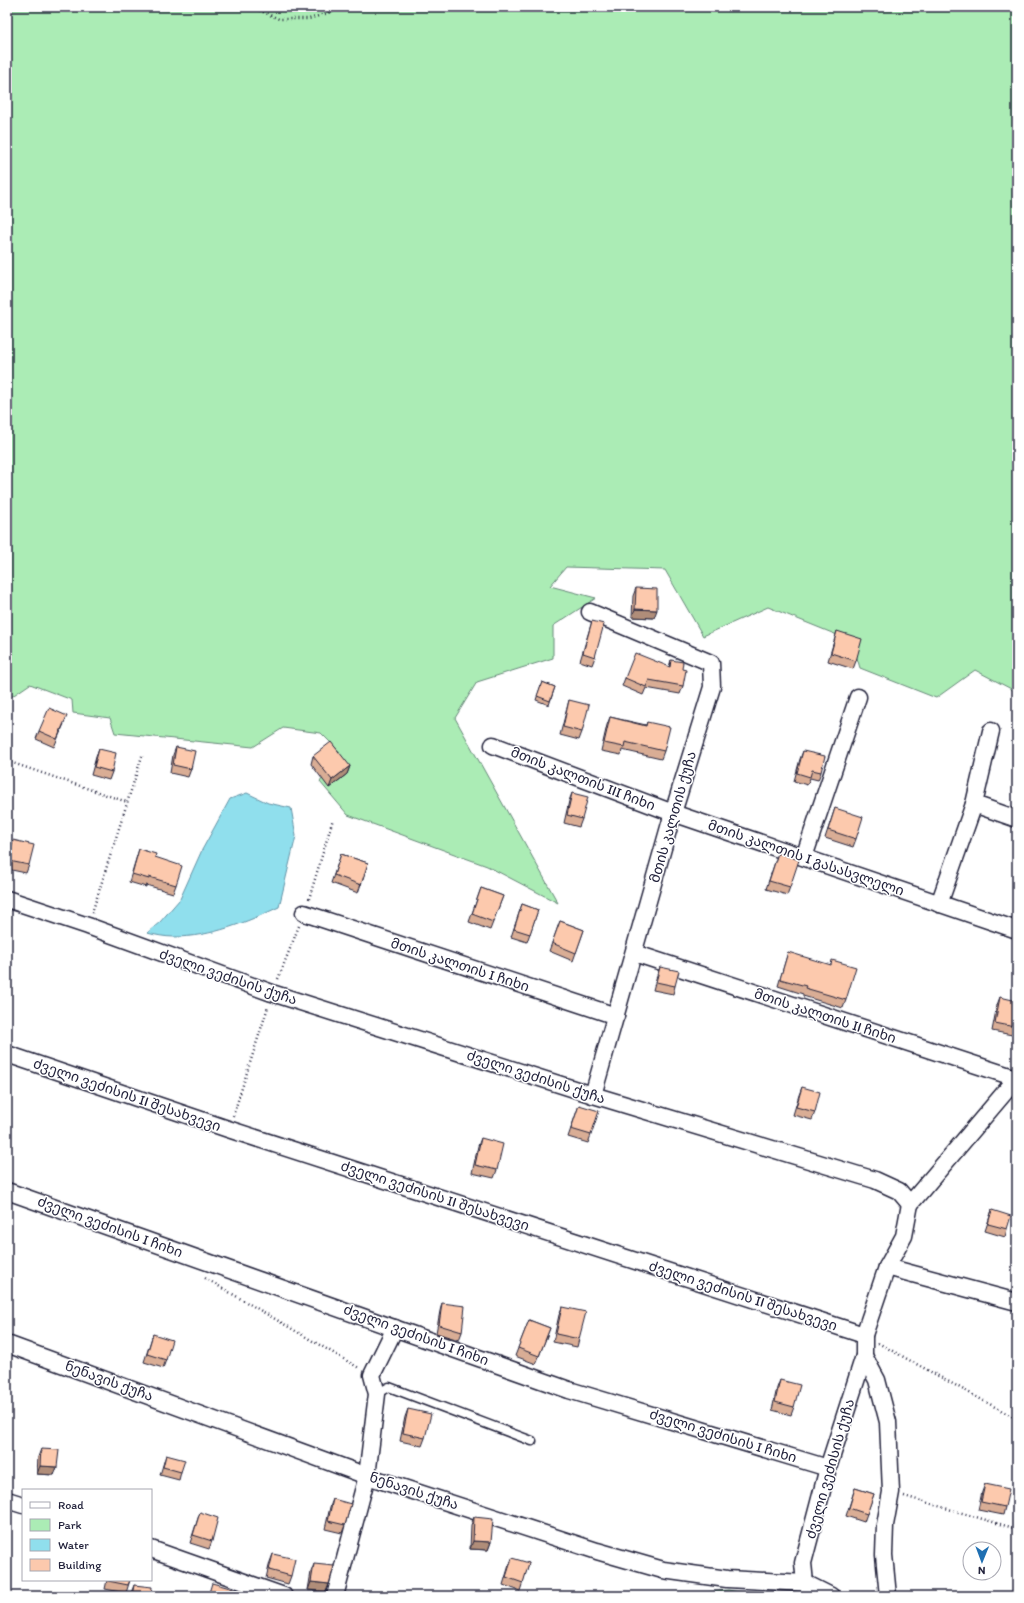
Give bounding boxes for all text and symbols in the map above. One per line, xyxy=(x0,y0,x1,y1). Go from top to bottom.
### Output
street label: მთის კალთის III ჩიხი xyxy=(508,744,658,814)
street label: მთის კალთის ქუჩა xyxy=(646,749,700,885)
street label: მთის კალთის I გასასვლელი xyxy=(706,816,906,900)
street label: მთის კალთის I ჩიხი xyxy=(389,935,531,995)
street label: ძველი ვეძისის ქუჩა xyxy=(157,945,299,1009)
street label: მთის კალთის II ჩიხი xyxy=(752,985,898,1047)
street label: ძველი ვეძისის ქუჩა xyxy=(465,1047,607,1107)
street label: ძველი ვეძისის II შესახვევი xyxy=(31,1055,223,1135)
street label: ძველი ვეძისის II შესახვევი xyxy=(339,1157,531,1235)
street label: ძველი ვეძისის I ჩიხი xyxy=(35,1193,185,1261)
street label: ძველი ვეძისის II შესახვევი xyxy=(647,1257,839,1335)
street label: ძველი ვეძისის I ჩიხი xyxy=(341,1301,491,1369)
street label: ნენავის ქუჩა xyxy=(63,1357,155,1405)
street label: ძველი ვეძისის ქუჩა xyxy=(802,1397,858,1541)
street label: ძველი ვეძისის I ჩიხი xyxy=(647,1405,799,1467)
street label: ნენავის ქუჩა xyxy=(367,1469,461,1513)
legend xyxy=(22,1489,152,1581)
text: Road xyxy=(58,1498,84,1512)
text: Park xyxy=(58,1518,82,1532)
text: Water xyxy=(58,1538,89,1552)
north arrow xyxy=(962,1541,1002,1581)
text: Building xyxy=(58,1558,102,1572)
text: N xyxy=(978,1564,986,1577)

